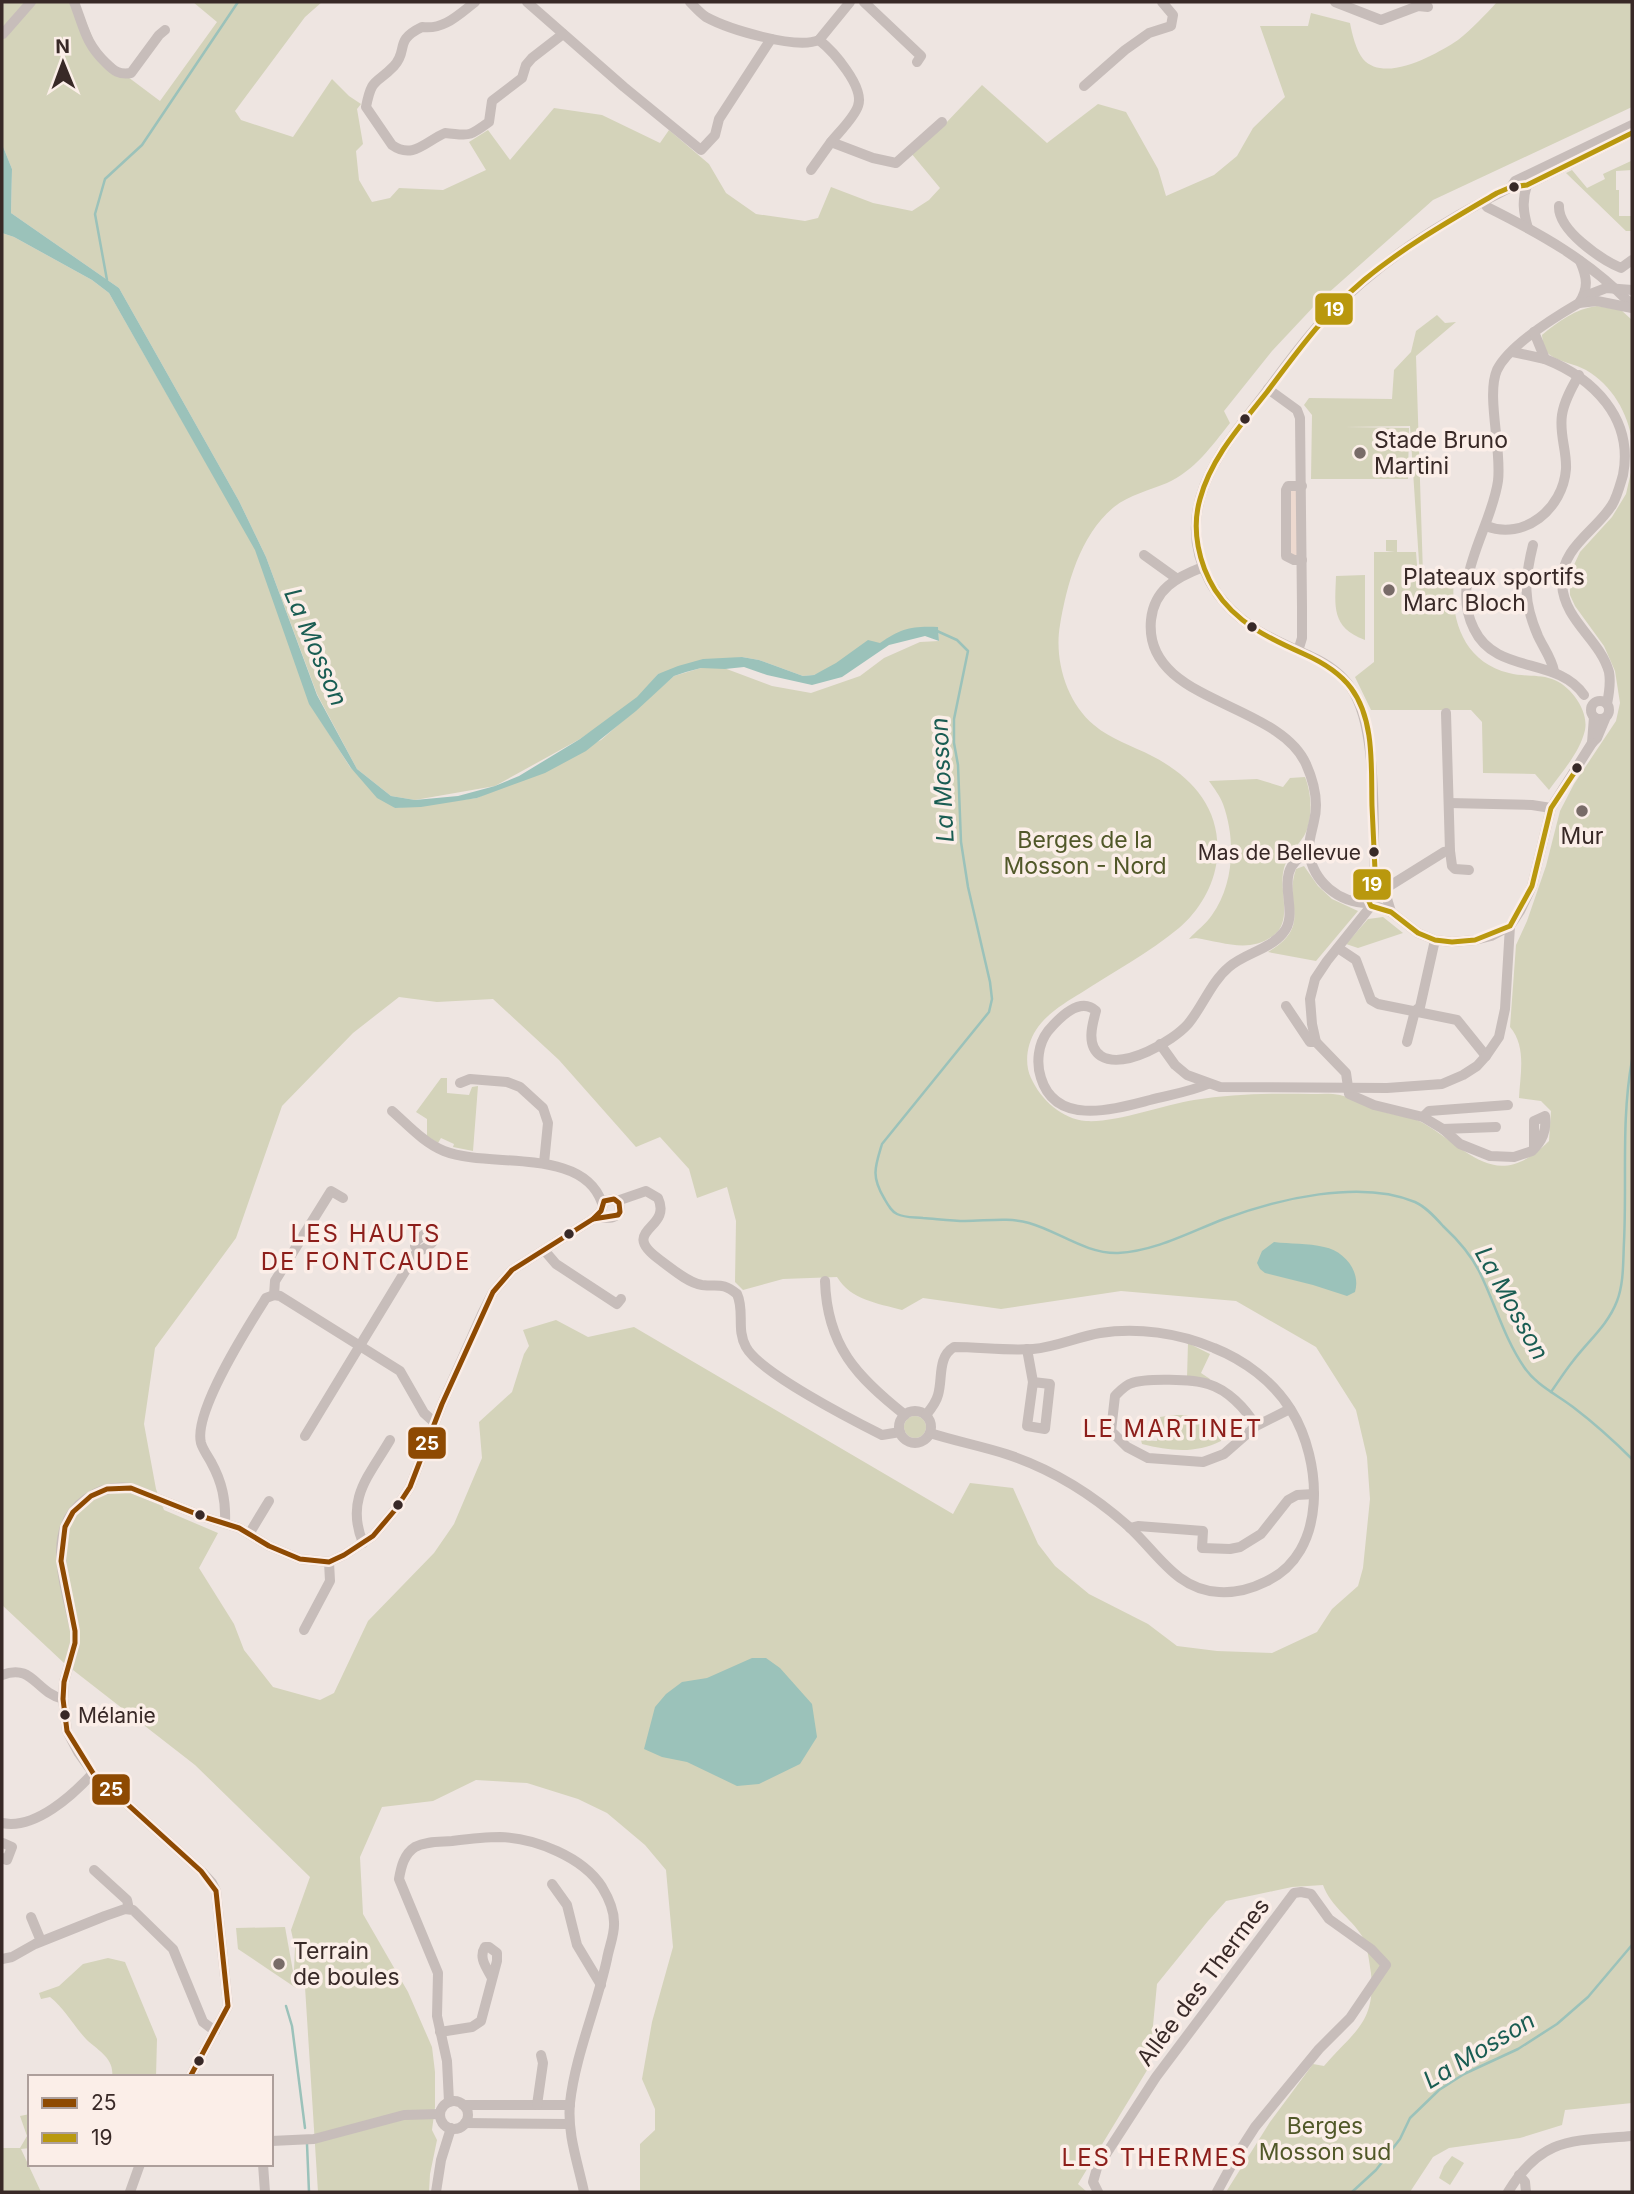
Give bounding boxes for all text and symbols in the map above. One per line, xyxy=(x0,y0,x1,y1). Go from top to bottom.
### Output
north arrow xyxy=(28,28,98,98)
text: N xyxy=(55,35,70,58)
unlabelled marker xyxy=(1507,180,1521,194)
line badge: 19 xyxy=(1314,292,1354,326)
text: 19 xyxy=(1324,298,1344,321)
unlabelled marker xyxy=(1238,412,1252,426)
place label: Stade Bruno Martini xyxy=(1374,426,1508,480)
marker: Stade Bruno Martini xyxy=(1352,445,1368,461)
place label: Plateaux sportifs Marc Bloch xyxy=(1403,563,1585,617)
marker: Plateaux sportifs Marc Bloch xyxy=(1381,582,1397,598)
water label: La Mosson xyxy=(278,584,354,710)
unlabelled marker xyxy=(1245,620,1259,634)
water label: La Mosson xyxy=(924,717,960,843)
unlabelled marker xyxy=(1570,761,1584,775)
marker: Mur xyxy=(1574,803,1590,819)
place label: Mur xyxy=(1560,822,1604,850)
park label: Berges de la Mosson - Nord xyxy=(1003,826,1167,880)
place label: Mas de Bellevue xyxy=(1198,840,1361,865)
marker: Mas de Bellevue xyxy=(1367,845,1381,859)
line badge: 19 xyxy=(1352,868,1392,901)
text: 19 xyxy=(1362,873,1382,896)
district label: LES HAUTS DE FONTCAUDE xyxy=(261,1219,471,1276)
unlabelled marker xyxy=(562,1227,576,1241)
water label: La Mosson xyxy=(1469,1241,1555,1365)
district label: LE MARTINET xyxy=(1083,1414,1263,1443)
line badge: 25 xyxy=(407,1426,447,1460)
text: 25 xyxy=(415,1432,439,1455)
unlabelled marker xyxy=(391,1498,405,1512)
unlabelled marker xyxy=(193,1508,207,1522)
place label: Mélanie xyxy=(78,1703,156,1728)
marker: Mélanie xyxy=(58,1708,72,1722)
line badge: 25 xyxy=(91,1773,131,1806)
text: 25 xyxy=(99,1778,123,1801)
street label: Allée des Thermes xyxy=(1131,1893,1275,2071)
place label: Terrain de boules xyxy=(293,1937,400,1991)
marker: Terrain de boules xyxy=(271,1956,287,1972)
water label: La Mosson xyxy=(1418,2005,1540,2095)
unlabelled marker xyxy=(192,2054,206,2068)
legend xyxy=(28,2075,273,2166)
text: 25 xyxy=(91,2090,117,2115)
park label: Berges Mosson sud xyxy=(1259,2112,1391,2166)
text: 19 xyxy=(91,2125,113,2150)
district label: LES THERMES xyxy=(1062,2143,1248,2172)

